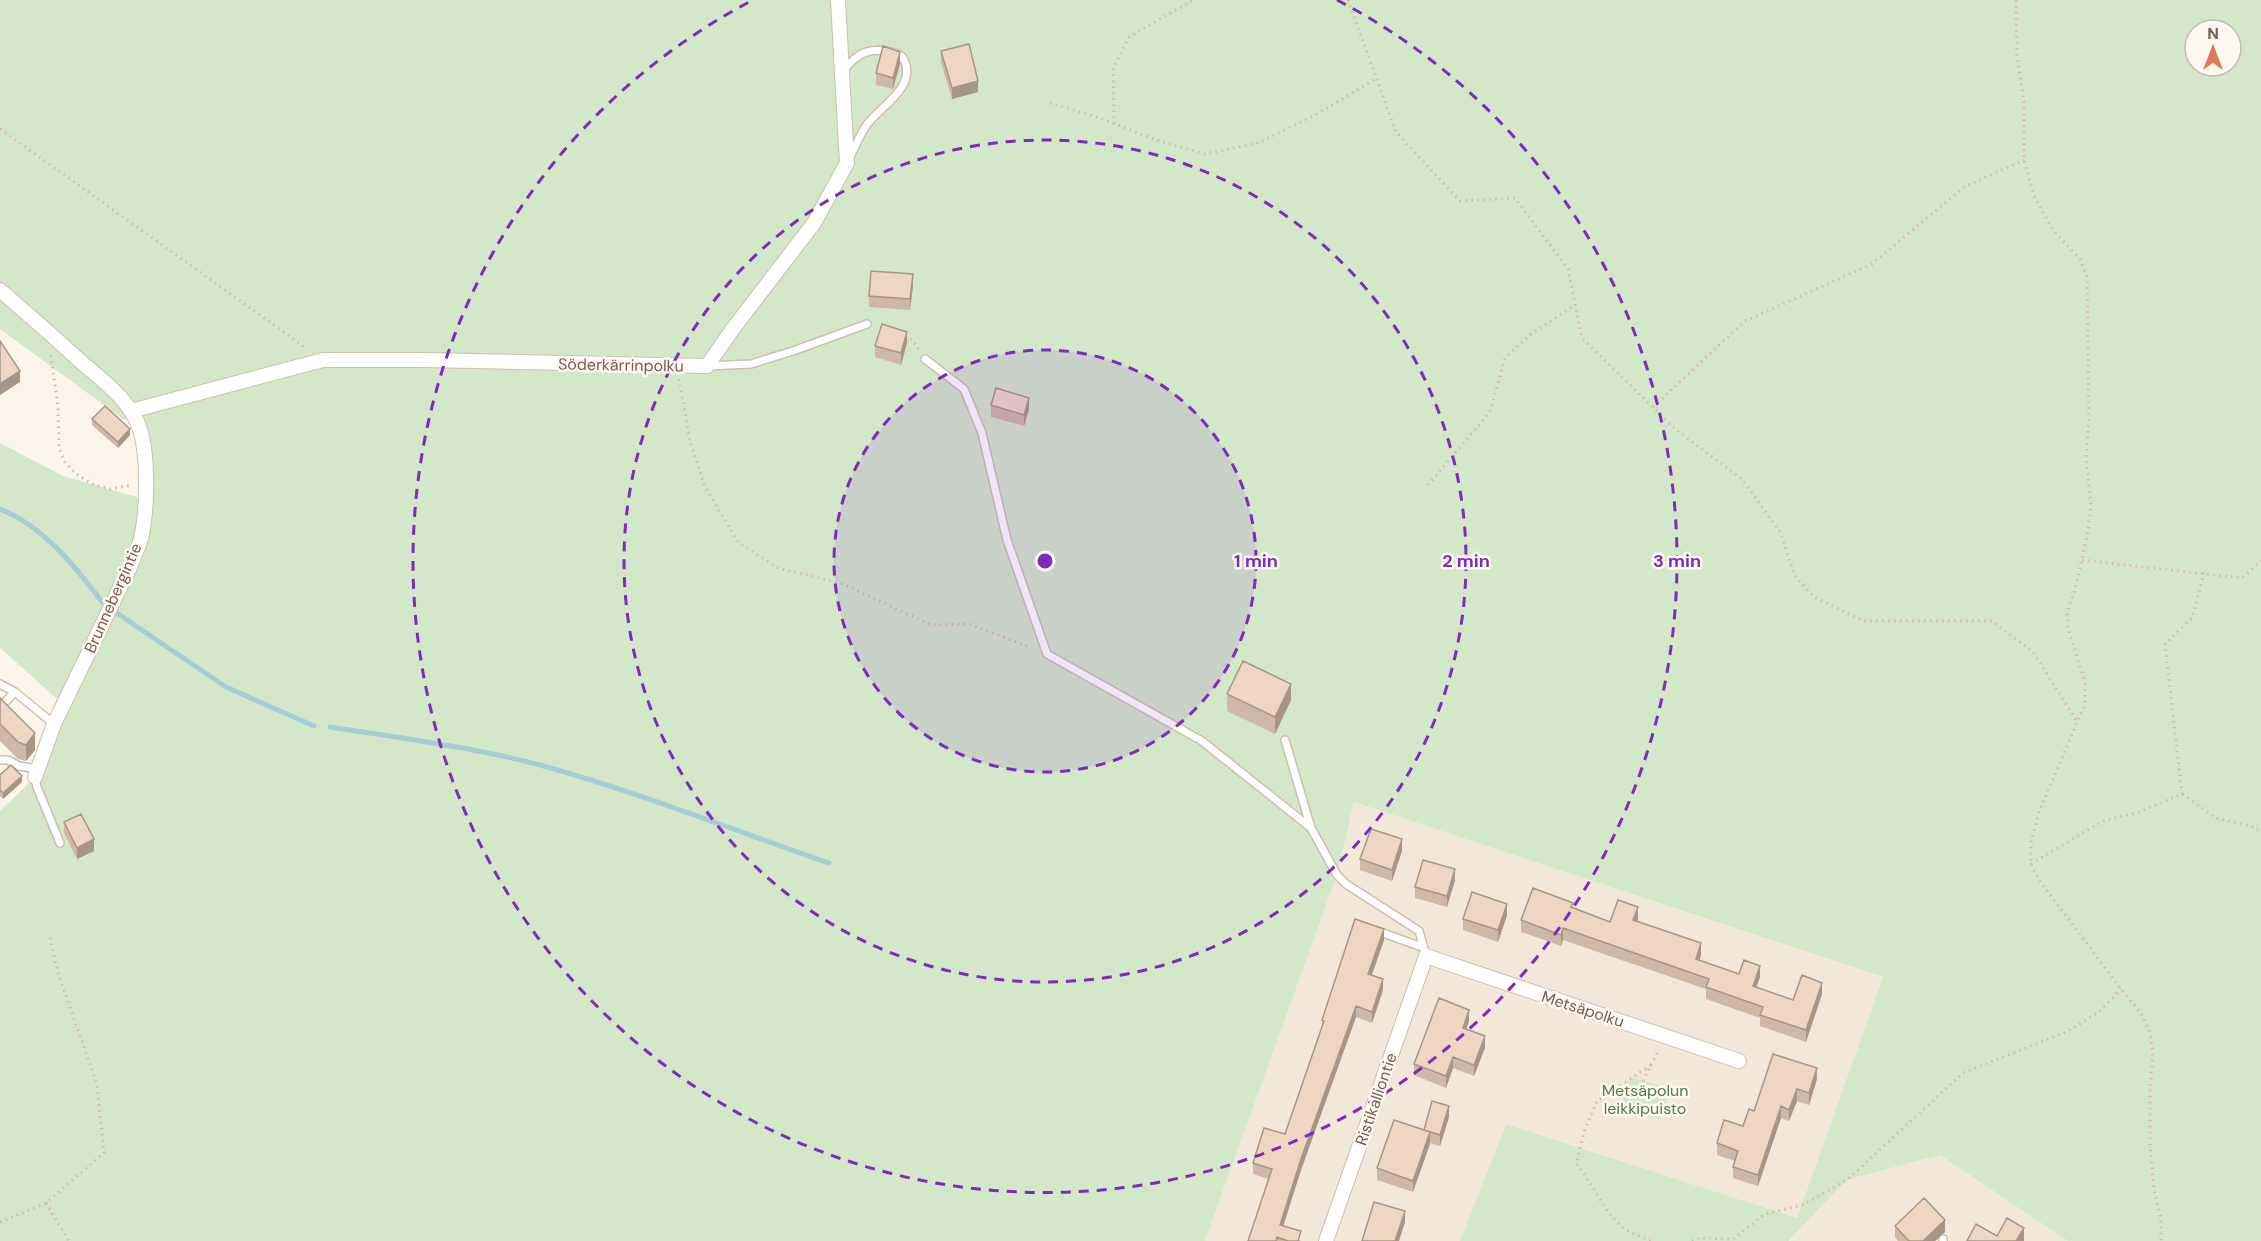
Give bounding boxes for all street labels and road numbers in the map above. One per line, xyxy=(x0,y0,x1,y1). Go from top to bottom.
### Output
street label: Söderkärrinpolku xyxy=(558,353,684,377)
street label: Brunnebergintie xyxy=(79,540,147,656)
street label: Metsäpolku xyxy=(1539,986,1627,1032)
street label: Ristikalliontie xyxy=(1350,1050,1402,1148)

